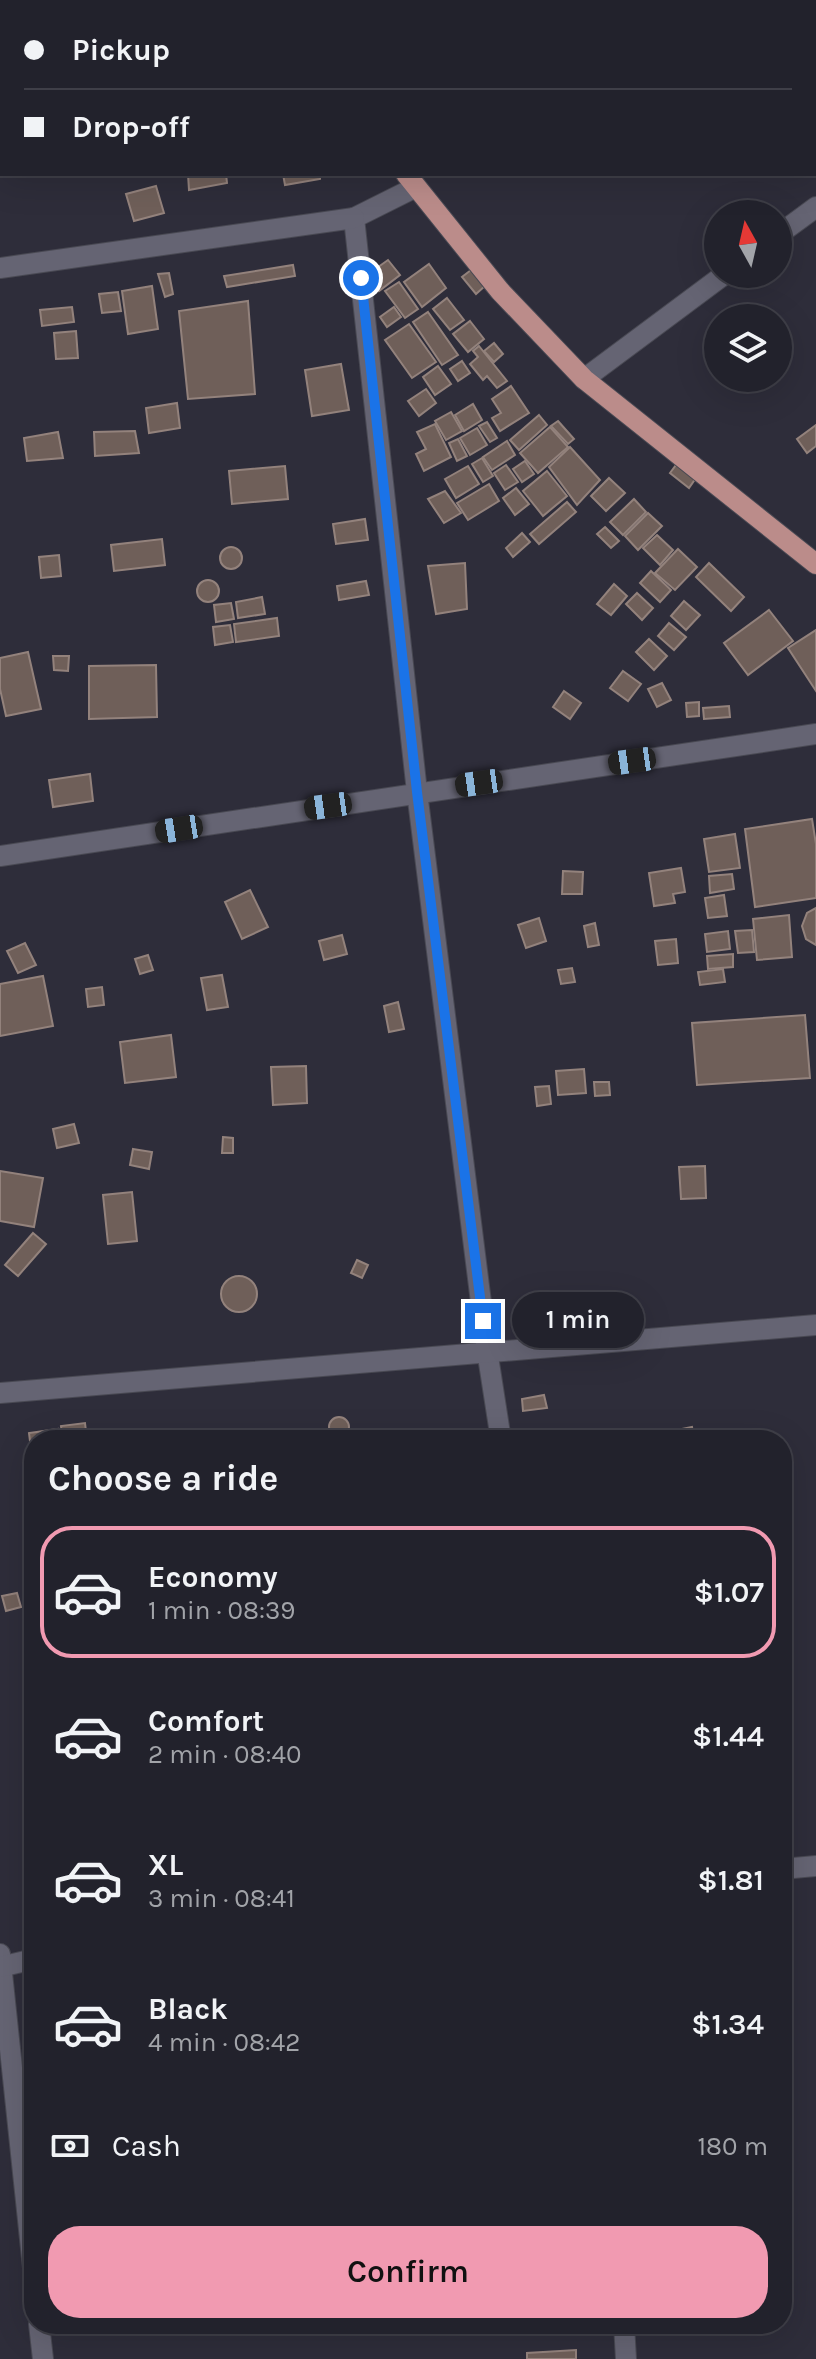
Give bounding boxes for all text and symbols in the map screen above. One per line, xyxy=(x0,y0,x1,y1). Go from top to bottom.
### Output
text: Pickup xyxy=(72,32,170,68)
text: Drop-off xyxy=(72,109,190,145)
north arrow xyxy=(704,200,792,288)
map controls xyxy=(704,200,792,392)
route start xyxy=(343,260,379,296)
button: layers xyxy=(704,304,792,392)
car xyxy=(607,746,657,776)
car xyxy=(454,768,504,798)
car xyxy=(303,791,353,821)
car xyxy=(153,813,205,845)
callout: 1 min xyxy=(511,1293,643,1349)
route end xyxy=(465,1303,501,1339)
text: 1 min xyxy=(546,1304,610,1335)
text: Choose a ride xyxy=(48,1457,278,1499)
icon: car xyxy=(52,1556,124,1628)
text: Economy xyxy=(148,1559,278,1595)
text: $1.07 xyxy=(694,1574,764,1610)
text: 1 min · 08:39 xyxy=(148,1595,295,1626)
icon: car xyxy=(52,1700,124,1772)
text: Comfort xyxy=(148,1703,264,1739)
text: $1.44 xyxy=(692,1718,764,1754)
text: 2 min · 08:40 xyxy=(148,1739,301,1770)
icon: car xyxy=(52,1844,124,1916)
text: XL xyxy=(148,1847,183,1883)
text: $1.81 xyxy=(698,1862,764,1898)
text: 3 min · 08:41 xyxy=(148,1883,295,1914)
icon: car xyxy=(52,1988,124,2060)
text: Black xyxy=(148,1991,228,2027)
text: $1.34 xyxy=(691,2006,764,2042)
text: 4 min · 08:42 xyxy=(148,2027,300,2058)
icon: cash xyxy=(48,2124,92,2168)
text: Cash xyxy=(112,2128,181,2164)
text: 180 m xyxy=(698,2131,768,2162)
button: Confirm xyxy=(48,2226,768,2318)

